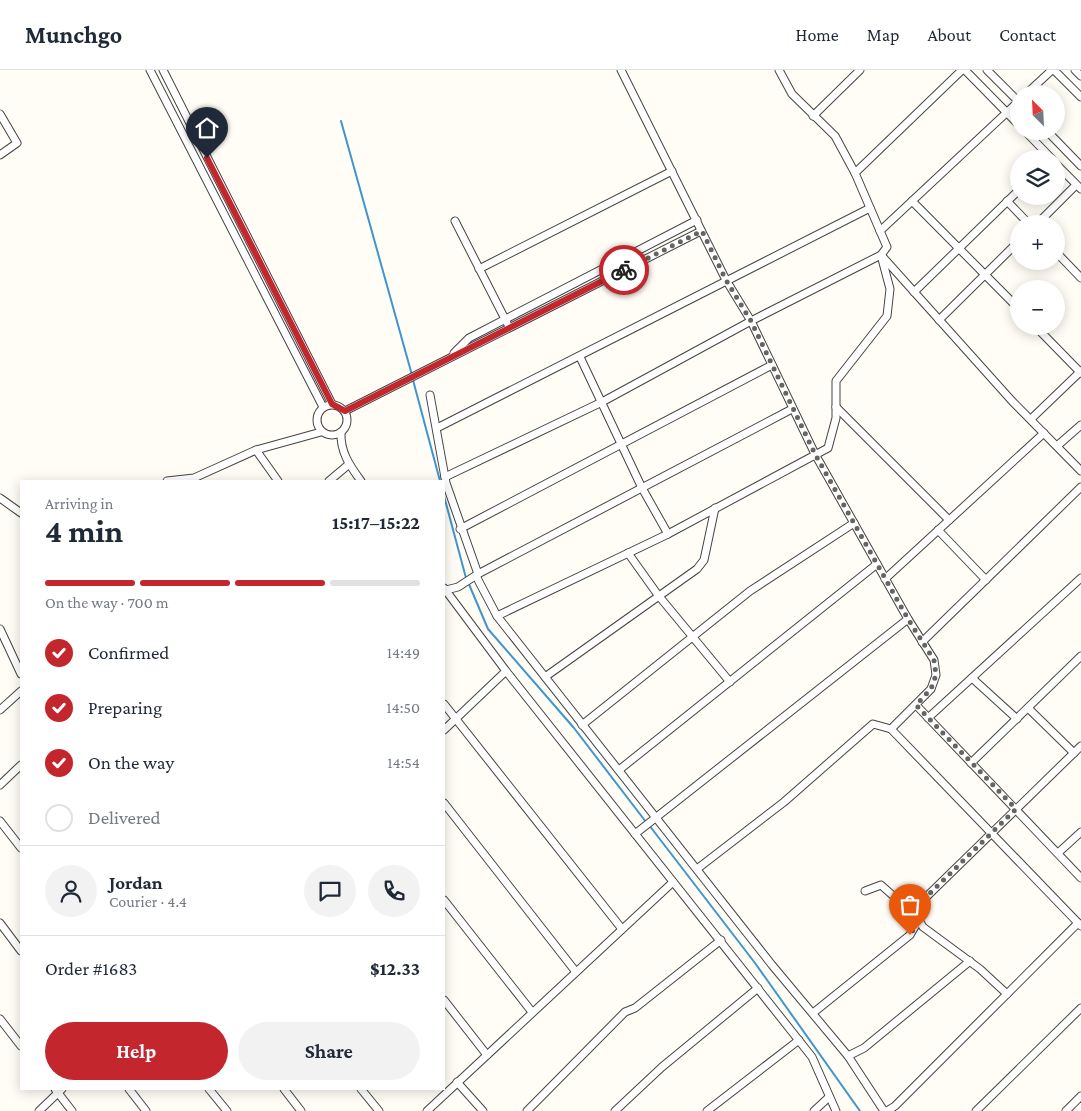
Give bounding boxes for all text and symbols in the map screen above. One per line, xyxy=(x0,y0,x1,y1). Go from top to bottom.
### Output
text: Munchgo xyxy=(25,21,122,48)
text: Home xyxy=(796,25,839,45)
text: Map xyxy=(867,25,899,45)
text: About xyxy=(927,25,971,45)
text: Contact xyxy=(999,25,1056,45)
north arrow xyxy=(1010,85,1065,140)
map controls xyxy=(1010,85,1065,335)
pin xyxy=(186,107,228,158)
icon: home xyxy=(193,114,221,142)
button: layers xyxy=(1010,150,1065,205)
button: + xyxy=(1010,215,1065,270)
courier xyxy=(599,245,649,295)
icon: bike xyxy=(610,256,638,284)
button: − xyxy=(1010,280,1065,335)
text: Arriving in xyxy=(45,495,113,512)
text: 15:17–15:22 xyxy=(332,512,420,533)
text: 4 min xyxy=(45,513,123,549)
text: On the way · 700 m xyxy=(45,594,169,611)
icon: check xyxy=(45,639,73,667)
text: Confirmed xyxy=(88,642,169,663)
text: 14:49 xyxy=(387,644,420,661)
icon: check xyxy=(45,694,73,722)
text: Preparing xyxy=(88,697,162,718)
text: 14:50 xyxy=(386,699,420,716)
icon: check xyxy=(45,749,73,777)
text: On the way xyxy=(88,752,174,773)
text: 14:54 xyxy=(387,754,420,771)
text: Delivered xyxy=(88,807,161,828)
button: person xyxy=(45,865,97,917)
button: chat xyxy=(304,865,356,917)
button: phone xyxy=(368,865,420,917)
text: Jordan xyxy=(109,872,163,893)
pin xyxy=(889,884,931,935)
icon: bag xyxy=(896,891,924,919)
text: Courier · 4.4 xyxy=(109,893,187,910)
text: Order #1683 xyxy=(45,958,137,979)
text: $12.33 xyxy=(370,958,420,979)
button: Help xyxy=(45,1022,228,1080)
button: Share xyxy=(238,1022,420,1080)

